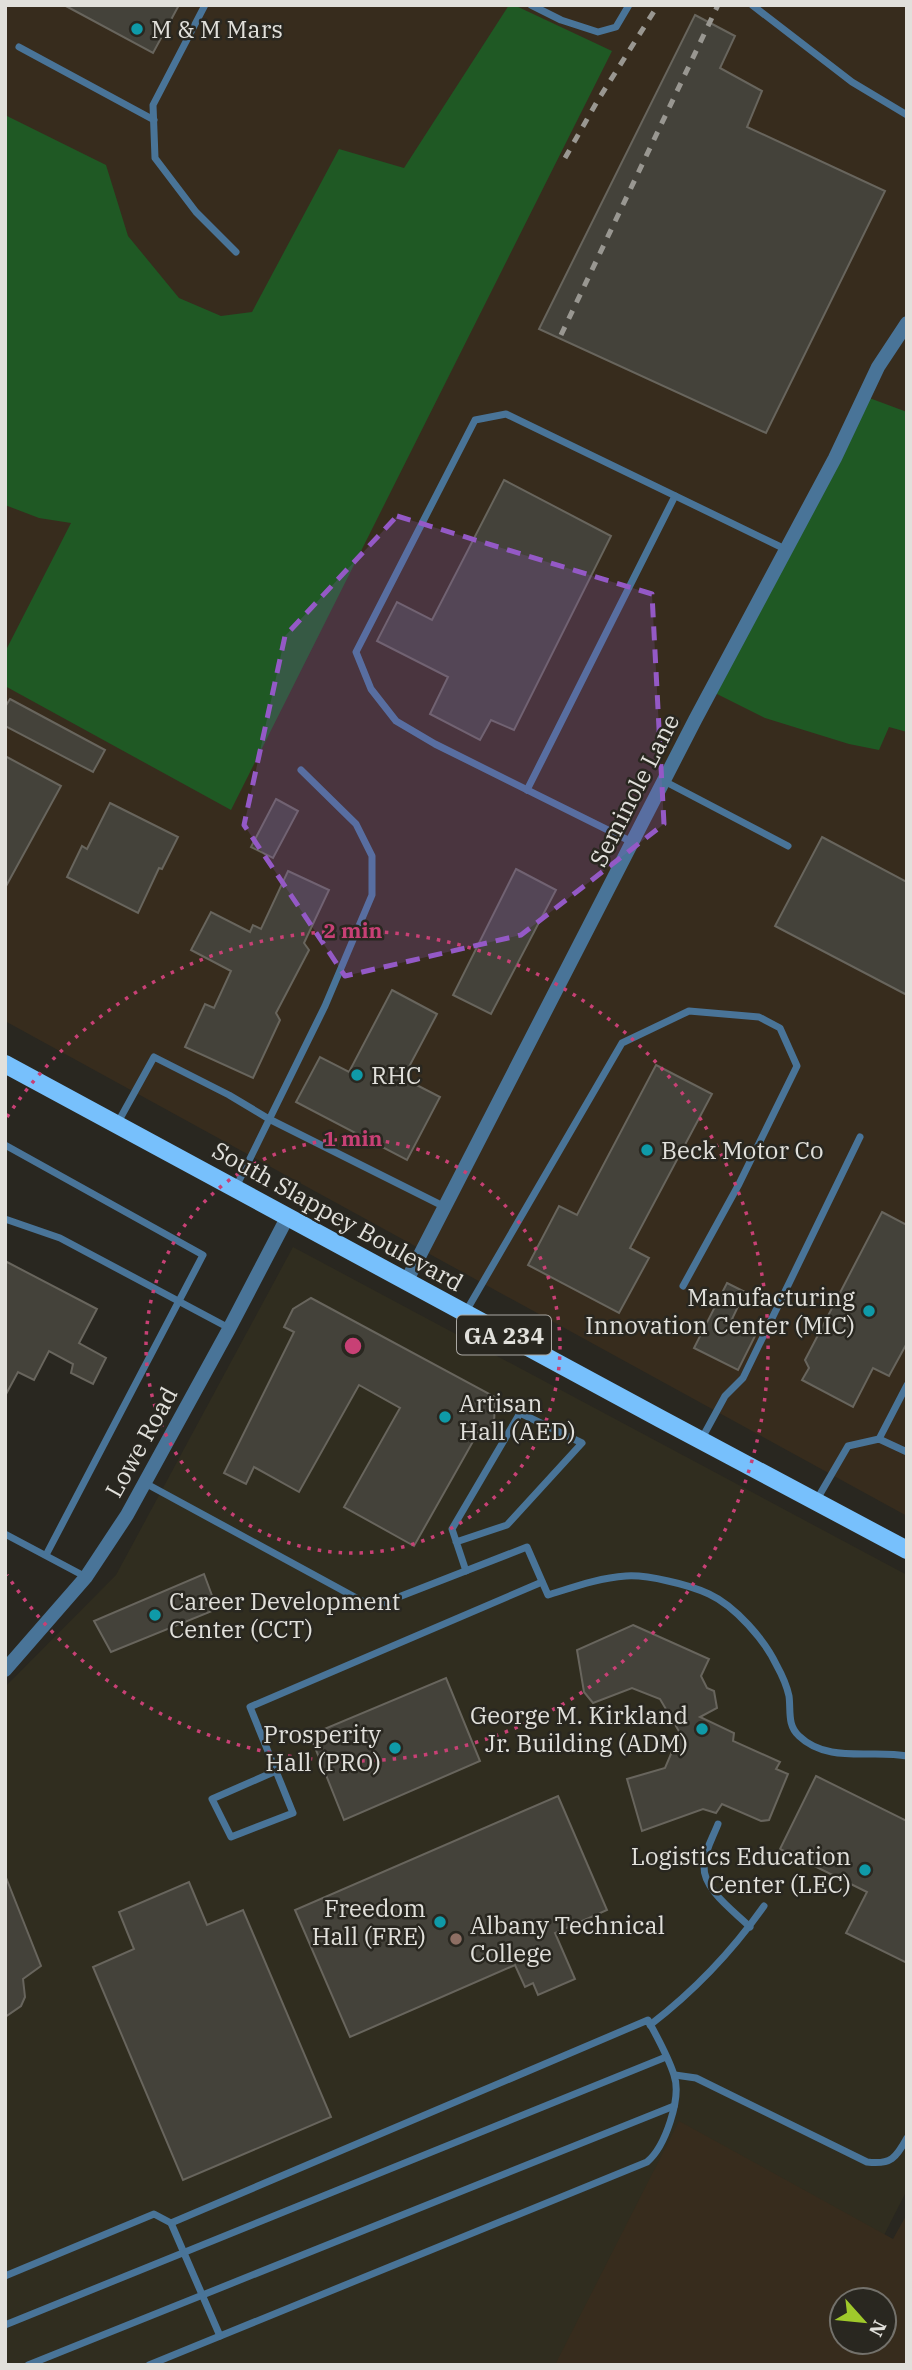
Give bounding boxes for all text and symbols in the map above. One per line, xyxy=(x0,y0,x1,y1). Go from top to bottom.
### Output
place label: M & M Mars xyxy=(151,13,283,45)
marker: M & M Mars xyxy=(129,21,145,37)
street label: Seminole Lane xyxy=(582,708,686,872)
text: 2 min xyxy=(324,916,382,944)
place label: RHC xyxy=(371,1059,422,1091)
marker: RHC xyxy=(349,1067,365,1083)
text: 1 min xyxy=(324,1124,382,1152)
street label: South Slappey Boulevard xyxy=(207,1134,469,1298)
place label: Beck Motor Co xyxy=(661,1134,823,1166)
marker: Beck Motor Co xyxy=(639,1142,655,1158)
place label: Manufacturing Innovation Center (MIC) xyxy=(585,1281,855,1341)
marker: Manufacturing Innovation Center (MIC) xyxy=(861,1303,877,1319)
road number: GA 234 xyxy=(457,1316,551,1354)
centre of rings xyxy=(341,1334,365,1358)
street label: Lowe Road xyxy=(97,1381,185,1503)
place label: Artisan Hall (AED) xyxy=(459,1387,576,1447)
marker: Artisan Hall (AED) xyxy=(437,1409,453,1425)
place label: Career Development Center (CCT) xyxy=(169,1585,400,1645)
marker: Career Development Center (CCT) xyxy=(147,1607,163,1623)
place label: George M. Kirkland Jr. Building (ADM) xyxy=(470,1699,688,1759)
place label: Prosperity Hall (PRO) xyxy=(263,1718,381,1778)
marker: George M. Kirkland Jr. Building (ADM) xyxy=(694,1721,710,1737)
marker: Prosperity Hall (PRO) xyxy=(387,1740,403,1756)
place label: Logistics Education Center (LEC) xyxy=(631,1840,851,1900)
marker: Logistics Education Center (LEC) xyxy=(857,1862,873,1878)
place label: Freedom Hall (FRE) xyxy=(312,1892,426,1952)
place label: Albany Technical College xyxy=(470,1909,665,1969)
marker: Freedom Hall (FRE) xyxy=(432,1914,448,1930)
marker: Albany Technical College xyxy=(448,1931,464,1947)
north arrow xyxy=(828,2286,898,2356)
text: N xyxy=(864,2317,892,2341)

